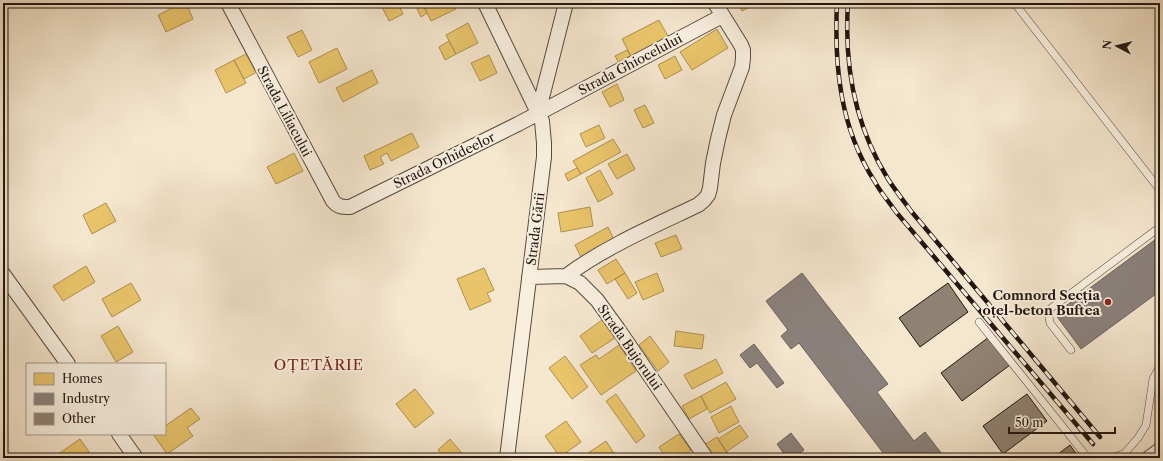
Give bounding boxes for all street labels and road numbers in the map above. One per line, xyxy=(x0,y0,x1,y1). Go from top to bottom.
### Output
street label: Strada Ghiocelului xyxy=(575,30,685,98)
street label: Strada Liliacului xyxy=(254,63,316,159)
street label: Strada Orhideelor xyxy=(391,128,498,191)
street label: Strada Gării xyxy=(523,192,547,266)
street label: Strada Bujorului xyxy=(595,301,665,393)

